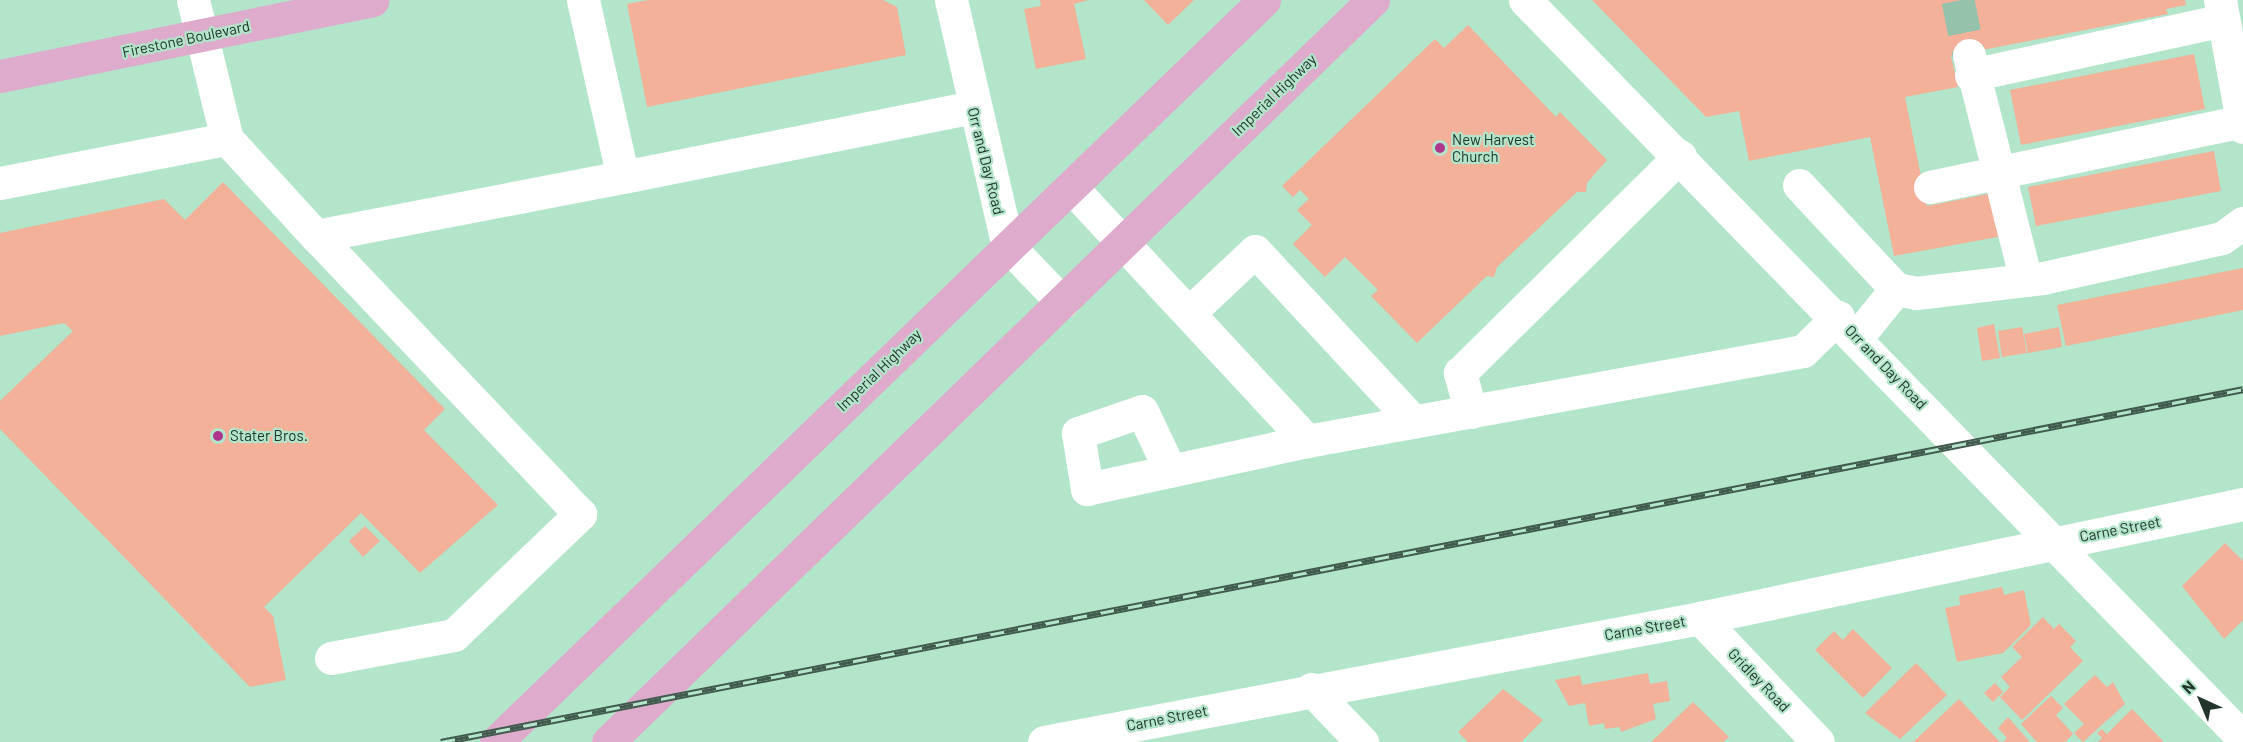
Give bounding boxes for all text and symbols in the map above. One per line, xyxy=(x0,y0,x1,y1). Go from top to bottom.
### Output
street label: Firestone Boulevard xyxy=(120,17,252,61)
street label: Imperial Highway xyxy=(1228,50,1320,140)
street label: Orr and Day Road xyxy=(964,105,1008,217)
place label: New Harvest Church xyxy=(1452,130,1534,165)
marker: New Harvest Church xyxy=(1433,141,1447,155)
street label: Orr and Day Road xyxy=(1841,321,1931,413)
street label: Imperial Highway xyxy=(833,325,925,415)
place label: Stater Bros. xyxy=(230,427,308,445)
marker: Stater Bros. xyxy=(211,429,225,443)
street label: Carne Street xyxy=(2078,512,2162,546)
street label: Carne Street xyxy=(1603,612,1687,644)
street label: Gridley Road xyxy=(1724,645,1794,715)
north arrow xyxy=(2171,670,2231,730)
text: N xyxy=(2178,676,2199,697)
street label: Carne Street xyxy=(1125,701,1209,735)

